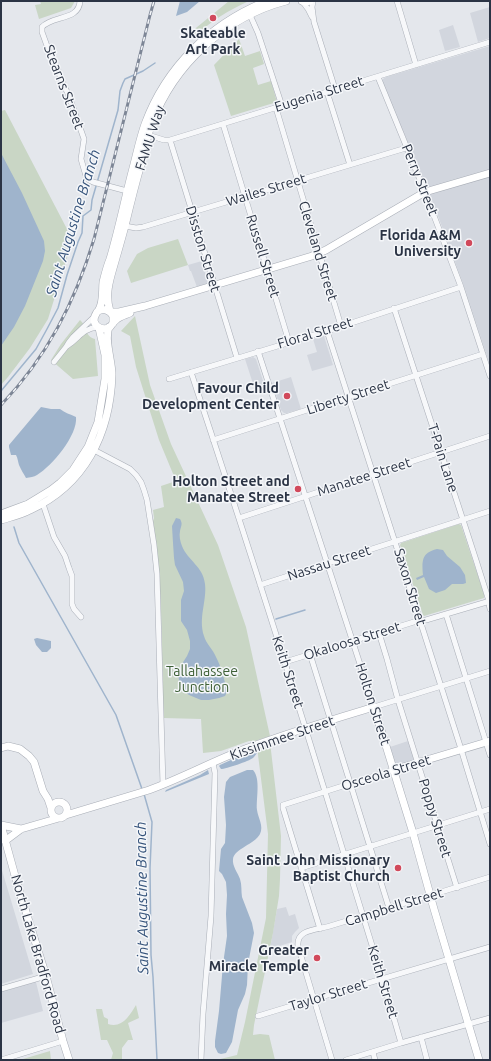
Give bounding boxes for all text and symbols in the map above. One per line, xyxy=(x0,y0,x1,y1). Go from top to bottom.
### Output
marker: Skateable Art Park xyxy=(208,13,218,23)
place label: Skateable Art Park xyxy=(180,25,246,58)
street label: Stearns Street xyxy=(40,42,88,132)
street label: Eugenia Street xyxy=(272,72,366,116)
street label: FAMU Way xyxy=(132,103,168,173)
street label: Perry Street xyxy=(398,142,442,218)
water label: Saint Augustine Branch xyxy=(42,147,104,299)
street label: Wailes Street xyxy=(224,170,308,210)
street label: Cleveland Street xyxy=(295,199,341,303)
street label: Disston Street xyxy=(182,204,224,294)
street label: Russell Street xyxy=(242,212,284,300)
place label: Florida A&M University xyxy=(380,227,461,260)
marker: Florida A&M University xyxy=(464,238,474,248)
street label: Floral Street xyxy=(275,314,355,352)
street label: Liberty Street xyxy=(304,376,392,418)
place label: Favour Child Development Center xyxy=(142,380,279,412)
marker: Favour Child Development Center xyxy=(282,391,292,401)
street label: T-Pain Lane xyxy=(424,421,462,495)
street label: Manatee Street xyxy=(315,454,413,500)
place label: Holton Street and Manatee Street xyxy=(172,473,290,506)
marker: Holton Street and Manatee Street xyxy=(293,484,303,494)
street label: Nassau Street xyxy=(285,542,373,584)
street label: Saxon Street xyxy=(390,546,430,628)
street label: Okaloosa Street xyxy=(301,618,403,664)
street label: Keith Street xyxy=(268,634,308,710)
street label: Holton Street xyxy=(352,661,394,747)
park label: Tallahassee Junction xyxy=(166,663,238,696)
street label: Kissimmee Street xyxy=(227,712,337,764)
street label: Osceola Street xyxy=(339,751,433,795)
street label: Poppy Street xyxy=(415,776,455,860)
water label: Saint Augustine Branch xyxy=(132,821,152,975)
place label: Saint John Missionary Baptist Church xyxy=(246,852,390,884)
marker: Saint John Missionary Baptist Church xyxy=(393,863,403,873)
street label: North Lake Bradford Road xyxy=(7,873,69,1035)
street label: Campbell Street xyxy=(343,884,445,930)
place label: Greater Miracle Temple xyxy=(209,942,309,974)
street label: Keith Street xyxy=(364,944,402,1020)
marker: Greater Miracle Temple xyxy=(312,953,322,963)
street label: Taylor Street xyxy=(287,975,369,1015)

